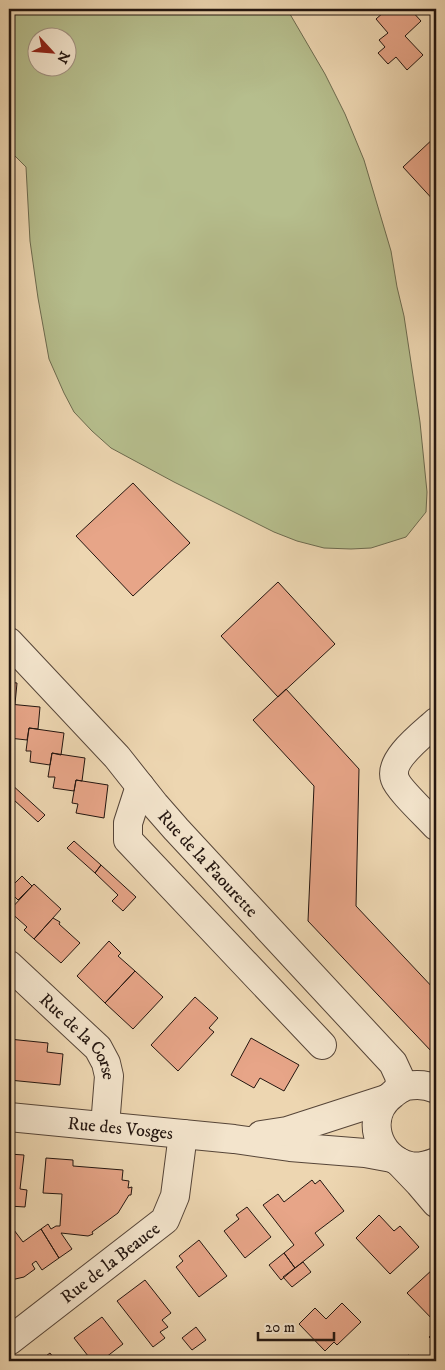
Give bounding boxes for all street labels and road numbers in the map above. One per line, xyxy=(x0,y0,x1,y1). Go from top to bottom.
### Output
street label: Rue de la Faourette xyxy=(153,806,262,922)
street label: Rue de la Corse xyxy=(34,989,119,1081)
street label: Rue des Vosges xyxy=(67,1113,174,1145)
street label: Rue de la Beauce xyxy=(57,1218,165,1309)

